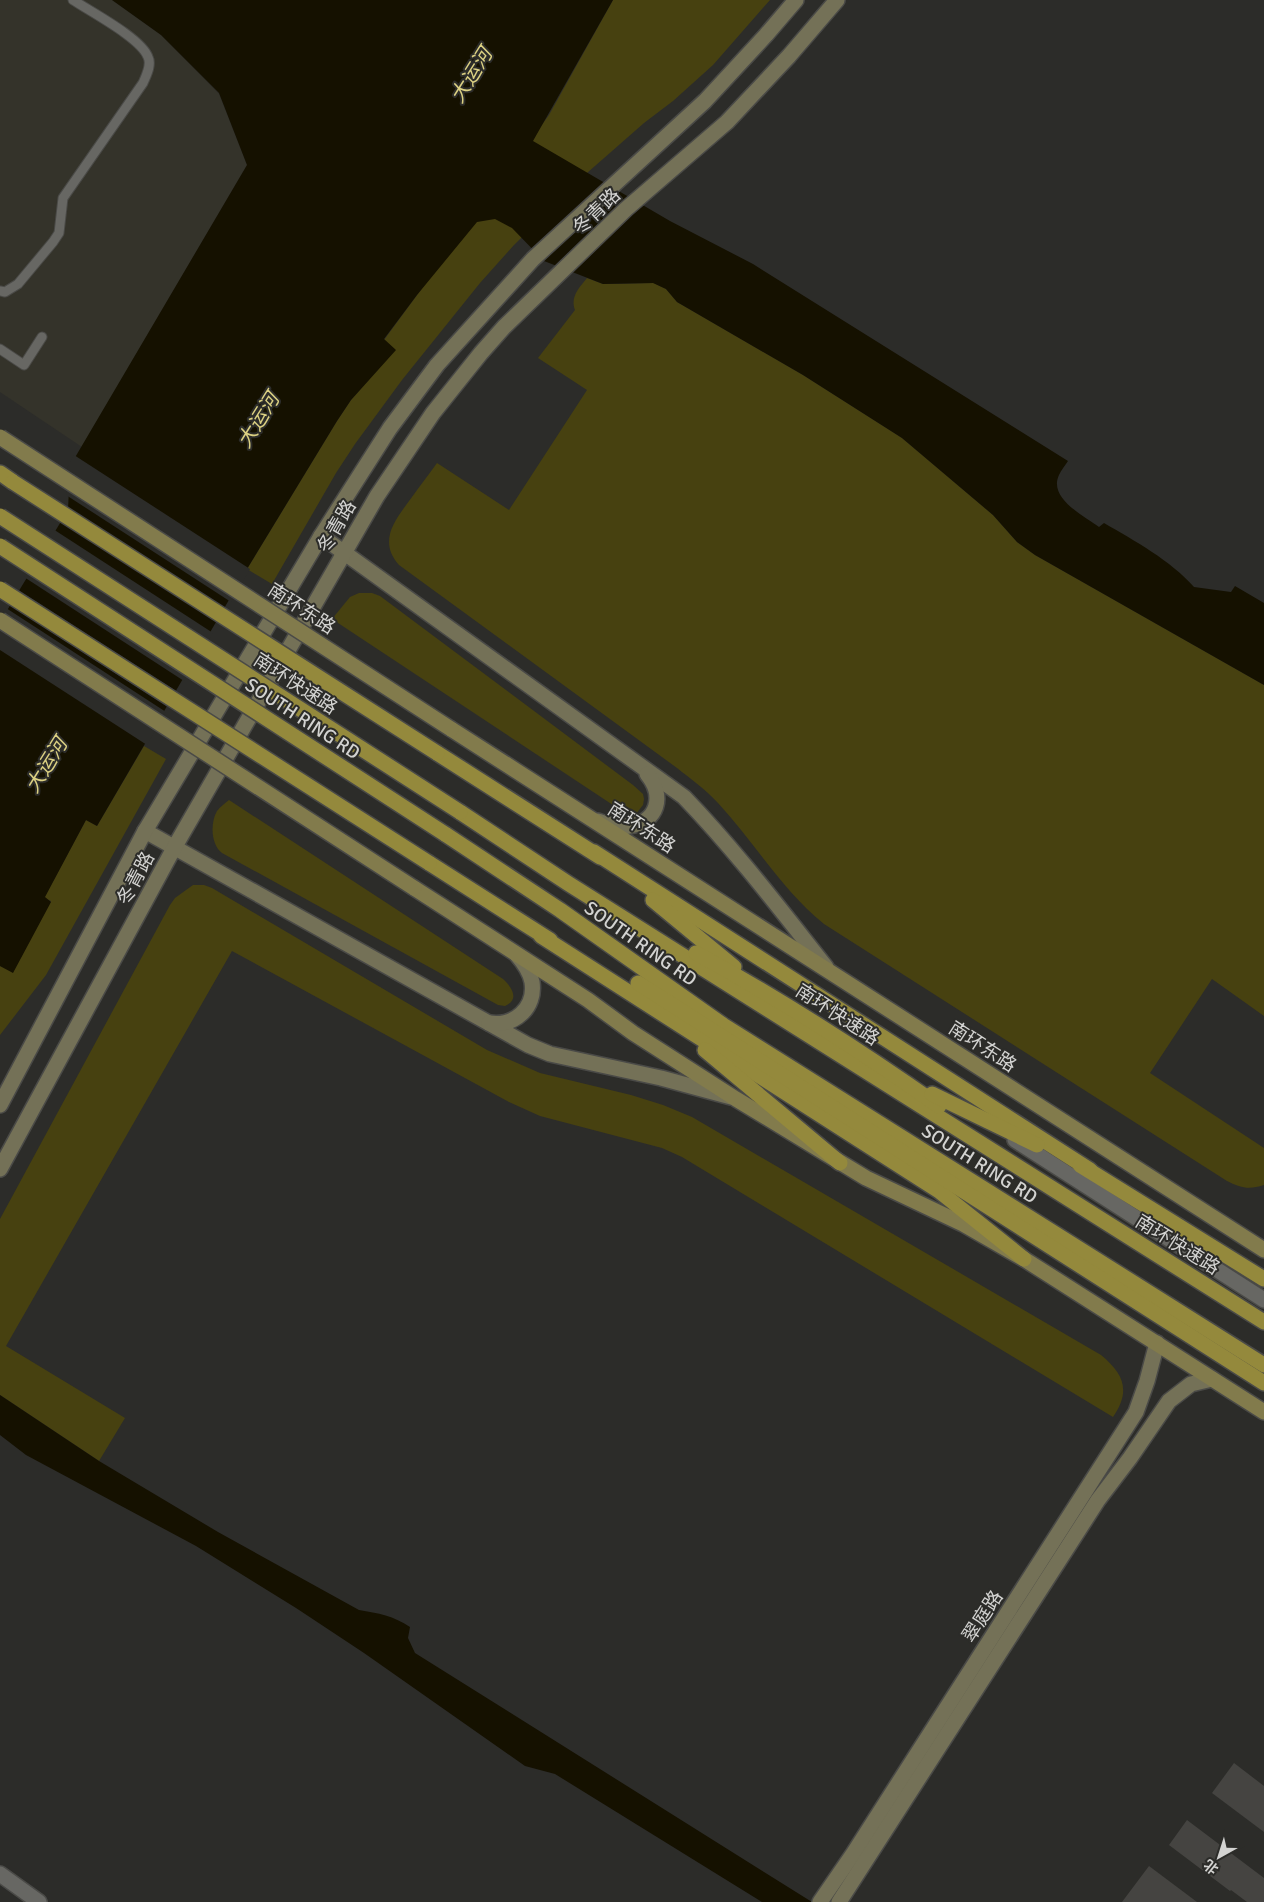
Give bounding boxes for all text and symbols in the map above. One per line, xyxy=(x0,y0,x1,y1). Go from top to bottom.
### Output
water label: 大运河 xyxy=(445,40,500,107)
street label: 冬青路 xyxy=(568,183,626,240)
water label: 大运河 xyxy=(232,385,287,452)
street label: 冬青路 xyxy=(312,496,362,557)
street label: 南环东路 xyxy=(263,578,340,640)
street label: 南环快速路 xyxy=(249,648,342,720)
street label: SOUTH RING RD xyxy=(241,673,364,765)
water label: 大运河 xyxy=(20,730,75,797)
street label: 南环东路 xyxy=(603,797,680,859)
street label: 冬青路 xyxy=(112,848,160,909)
street label: SOUTH RING RD xyxy=(579,896,701,992)
street label: 南环快速路 xyxy=(791,979,884,1051)
street label: 南环东路 xyxy=(944,1016,1021,1078)
street label: SOUTH RING RD xyxy=(917,1119,1042,1209)
street label: 南环快速路 xyxy=(1131,1209,1224,1280)
street label: 翠庭路 xyxy=(957,1586,1008,1647)
north arrow xyxy=(1194,1832,1244,1882)
text: 北 xyxy=(1200,1856,1222,1878)

